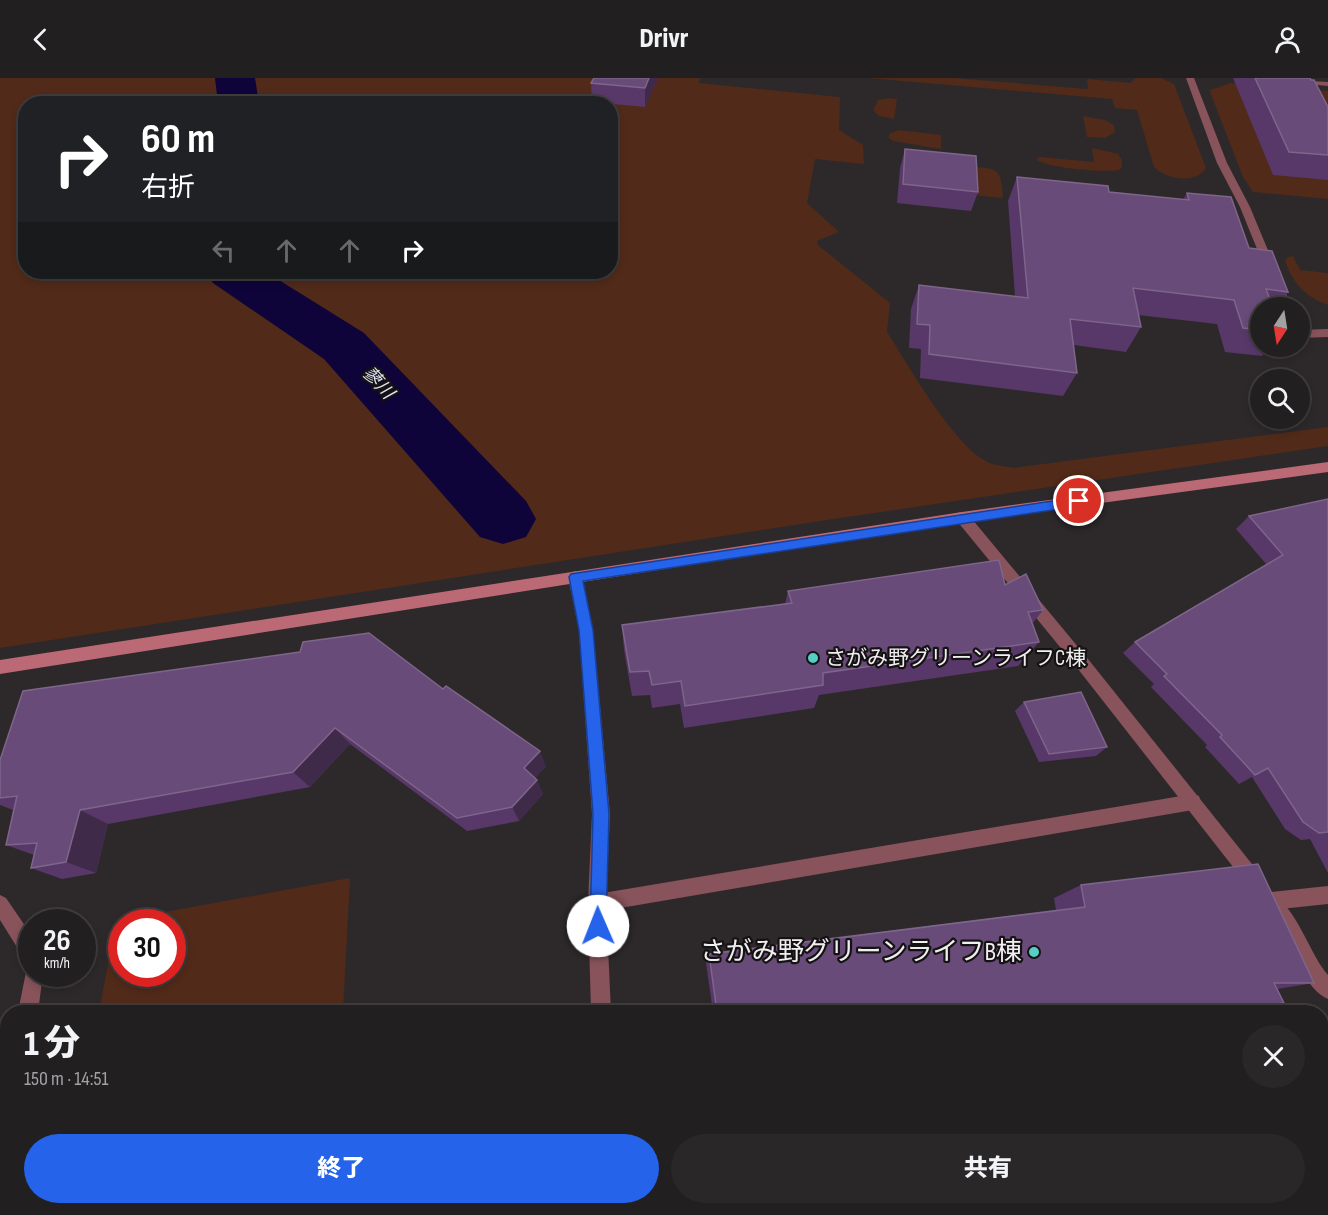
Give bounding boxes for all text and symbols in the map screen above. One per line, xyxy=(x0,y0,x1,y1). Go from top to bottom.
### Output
icon: back xyxy=(24,23,57,56)
text: Drivr xyxy=(640,23,688,55)
icon: person xyxy=(1271,23,1304,56)
text: 60 m xyxy=(141,114,215,165)
icon: right xyxy=(42,120,120,198)
text: 右折 xyxy=(141,172,195,204)
icon: left xyxy=(207,234,240,267)
icon: ahead xyxy=(270,234,303,267)
icon: ahead xyxy=(333,234,366,267)
icon: right xyxy=(396,234,429,267)
north arrow xyxy=(1250,297,1310,357)
map controls xyxy=(1250,297,1310,429)
water label: 蓼川 xyxy=(358,363,399,405)
button: search xyxy=(1250,369,1310,429)
pin xyxy=(1053,475,1104,526)
icon: arrive xyxy=(1062,484,1095,517)
place label: さがみ野グリーンライフC棟 xyxy=(825,646,1086,671)
marker: さがみ野グリーンライフC棟 xyxy=(806,651,820,665)
position arrow xyxy=(566,894,630,958)
speed limit sign: 30 xyxy=(108,909,186,987)
text: 26 xyxy=(43,923,71,959)
place label: さがみ野グリーンライフB棟 xyxy=(700,937,1022,968)
marker: さがみ野グリーンライフB棟 xyxy=(1027,945,1041,959)
text: km/h xyxy=(44,954,70,973)
text: 1 分 xyxy=(24,1023,80,1066)
button: close xyxy=(1242,1025,1305,1088)
text: 150 m · 14:51 xyxy=(24,1067,108,1091)
button: 終了 xyxy=(24,1134,659,1203)
button: 共有 xyxy=(671,1134,1305,1203)

